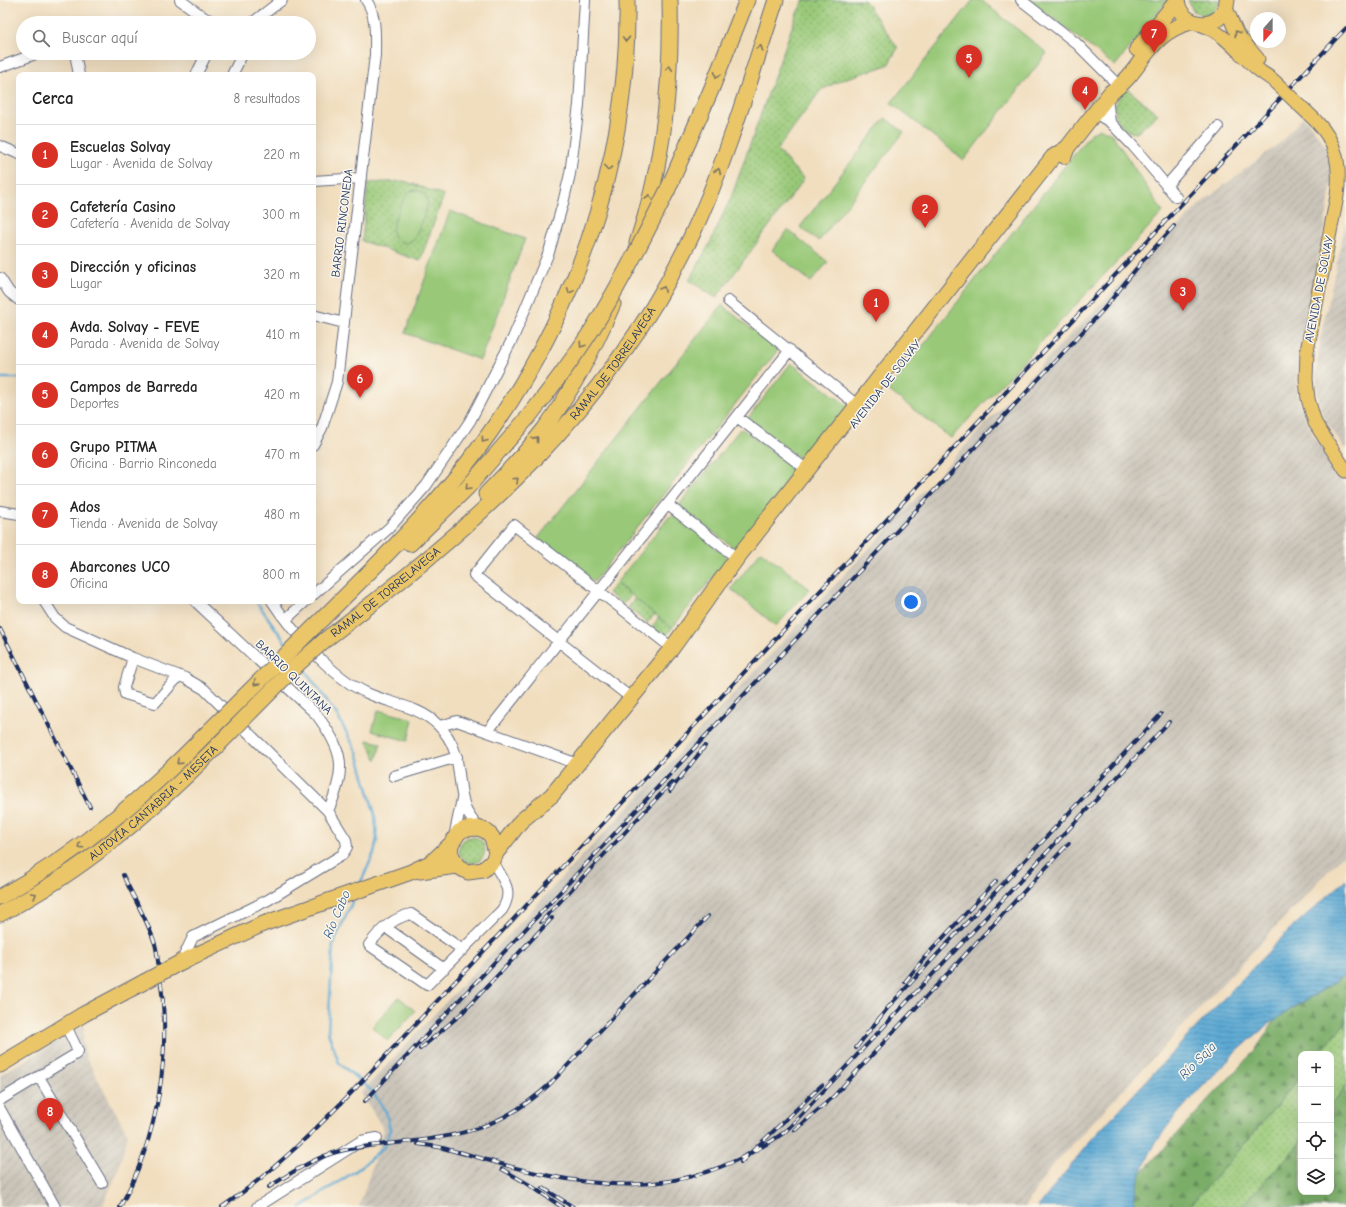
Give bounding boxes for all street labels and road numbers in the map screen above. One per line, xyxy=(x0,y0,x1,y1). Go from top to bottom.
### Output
street label: BARRIO RINCONEDA xyxy=(328,168,356,278)
street label: AVENIDA DE SOLVAY xyxy=(1302,234,1336,344)
street label: RAMAL DE TORRELAVEGA xyxy=(567,304,659,423)
street label: AVENIDA DE SOLVAY xyxy=(846,336,924,431)
street label: RAMAL DE TORRELAVEGA xyxy=(328,544,443,640)
street label: BARRIO QUINTANA xyxy=(253,637,335,717)
street label: AUTOVÍA CANTABRIA - MESETA xyxy=(86,742,221,863)

